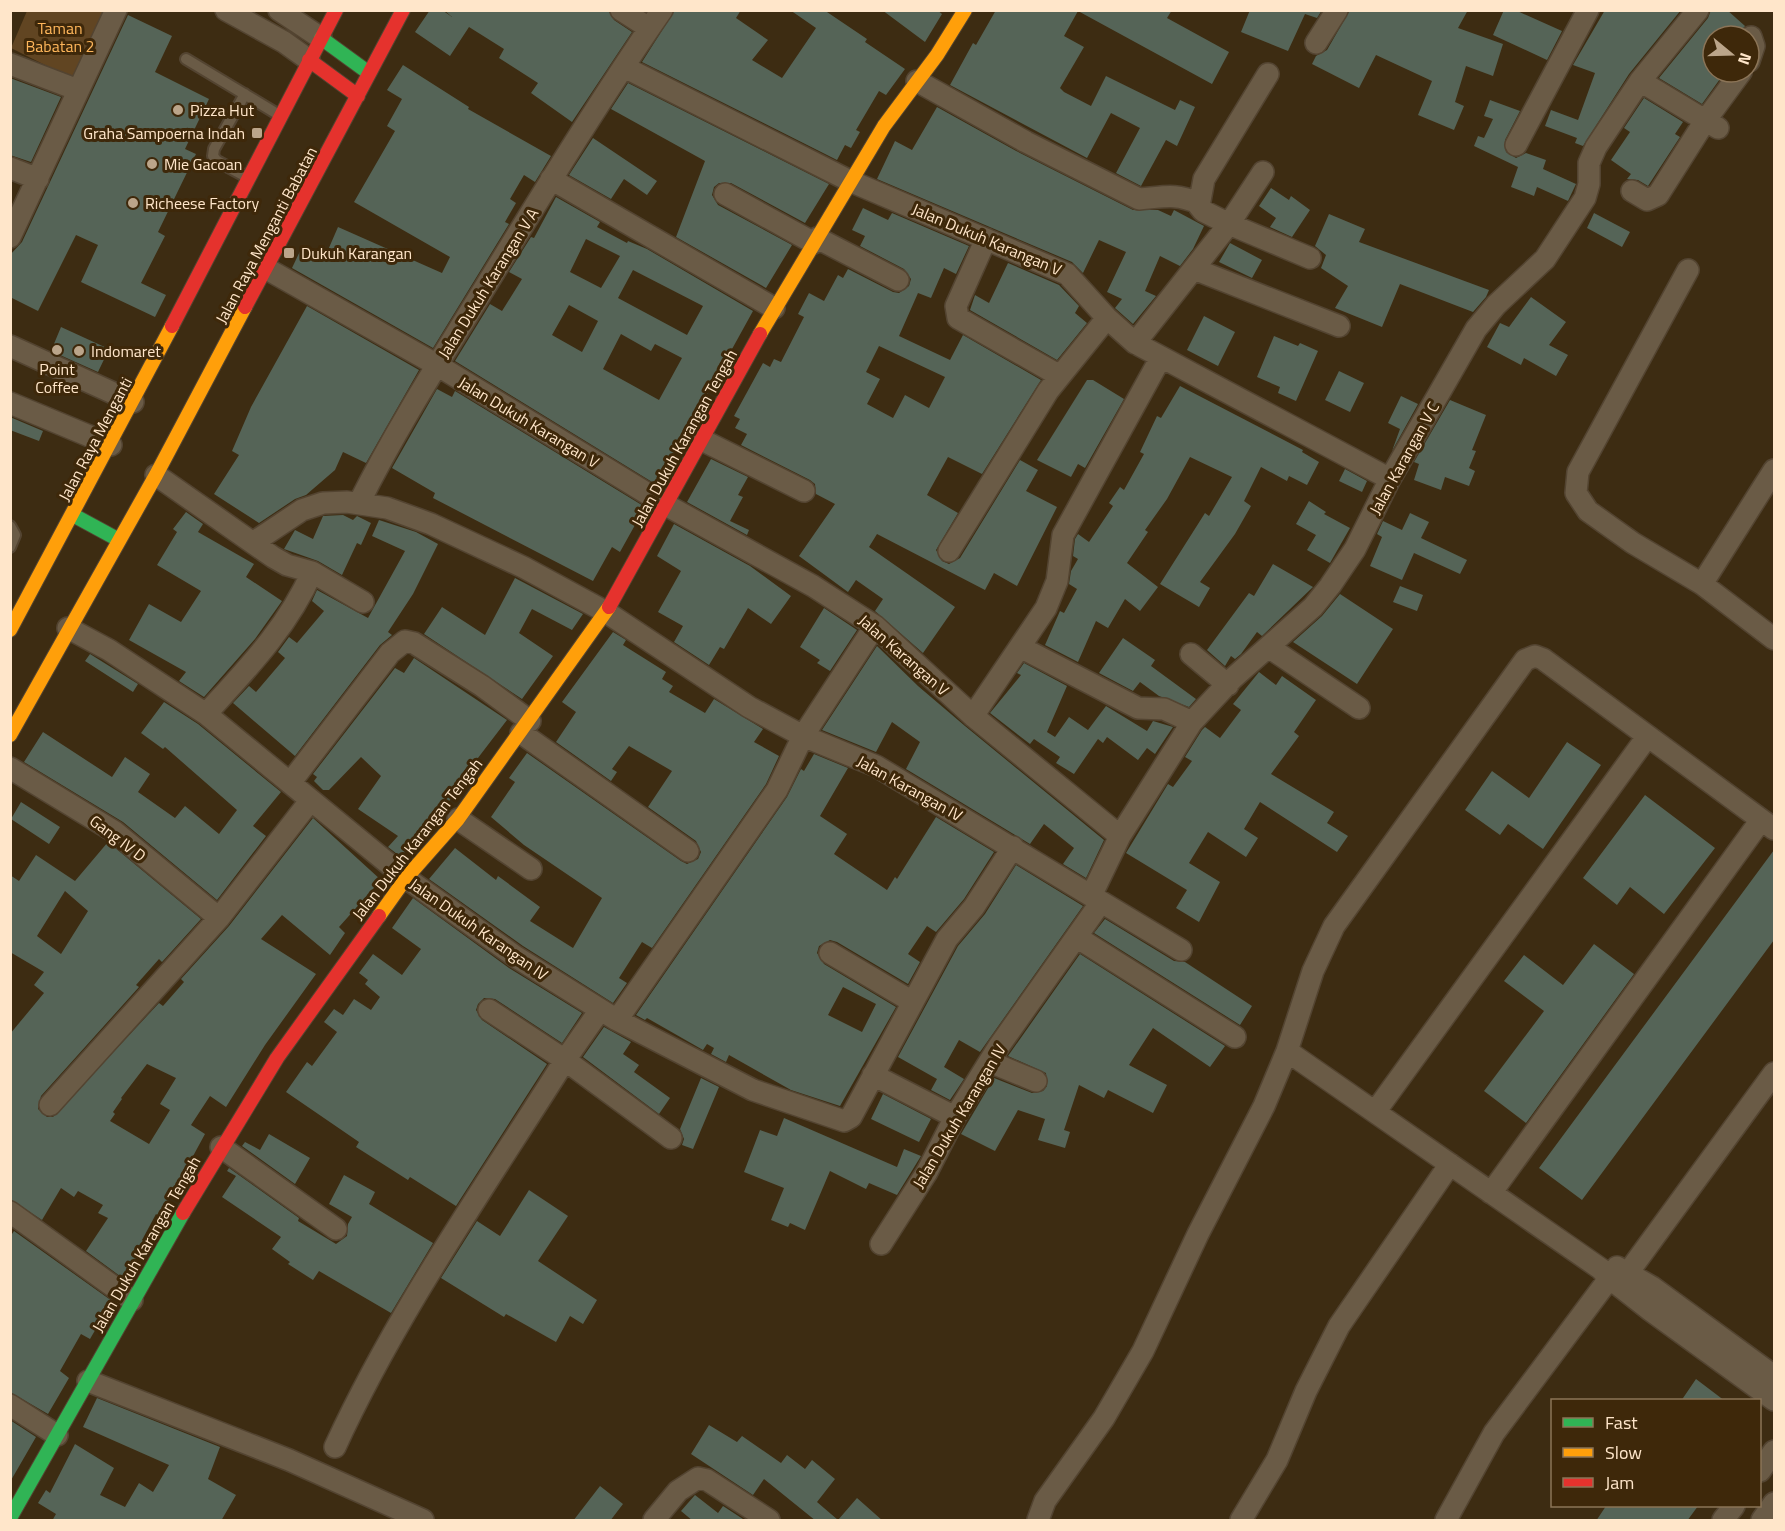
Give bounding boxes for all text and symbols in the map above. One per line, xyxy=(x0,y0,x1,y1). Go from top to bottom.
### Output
park label: Taman Babatan 2 xyxy=(25,16,95,58)
north arrow xyxy=(1701,24,1761,84)
text: N xyxy=(1732,50,1758,68)
place label: Pizza Hut xyxy=(190,98,254,122)
marker: Pizza Hut xyxy=(171,103,185,117)
place label: Graha Sampoerna Indah xyxy=(83,121,245,145)
marker: Graha Sampoerna Indah xyxy=(250,126,264,140)
street label: Jalan Raya Menganti Babatan xyxy=(209,142,323,328)
place label: Mie Gacoan xyxy=(164,152,242,176)
marker: Mie Gacoan xyxy=(145,157,159,171)
place label: Richeese Factory xyxy=(145,191,260,215)
marker: Richeese Factory xyxy=(126,196,140,210)
street label: Jalan Dukuh Karangan V xyxy=(908,197,1066,281)
street label: Jalan Dukuh Karangan V A xyxy=(432,203,544,363)
place label: Dukuh Karangan xyxy=(301,241,412,265)
marker: Dukuh Karangan xyxy=(282,246,296,260)
place label: Indomaret xyxy=(91,339,161,363)
marker: Point Coffee xyxy=(50,343,64,357)
marker: Indomaret xyxy=(72,344,86,358)
street label: Jalan Dukuh Karangan Tengah xyxy=(625,345,743,531)
place label: Point Coffee xyxy=(35,357,79,399)
street label: Jalan Dukuh Karangan V xyxy=(454,370,604,474)
street label: Jalan Raya Menganti xyxy=(52,373,138,505)
street label: Jalan Karangan V C xyxy=(1363,397,1445,519)
street label: Jalan Karangan V xyxy=(853,609,955,701)
street label: Jalan Karangan IV xyxy=(853,749,967,827)
street label: Jalan Dukuh Karangan Tengah xyxy=(346,753,488,925)
street label: Gang IV D xyxy=(85,809,151,867)
street label: Jalan Dukuh Karangan IV xyxy=(405,872,553,986)
street label: Jalan Dukuh Karangan IV xyxy=(906,1039,1012,1193)
street label: Jalan Dukuh Karangan Tengah xyxy=(86,1152,206,1336)
legend xyxy=(1551,1399,1761,1507)
text: Fast xyxy=(1605,1409,1638,1436)
text: Slow xyxy=(1605,1439,1642,1466)
text: Jam xyxy=(1605,1469,1634,1496)

